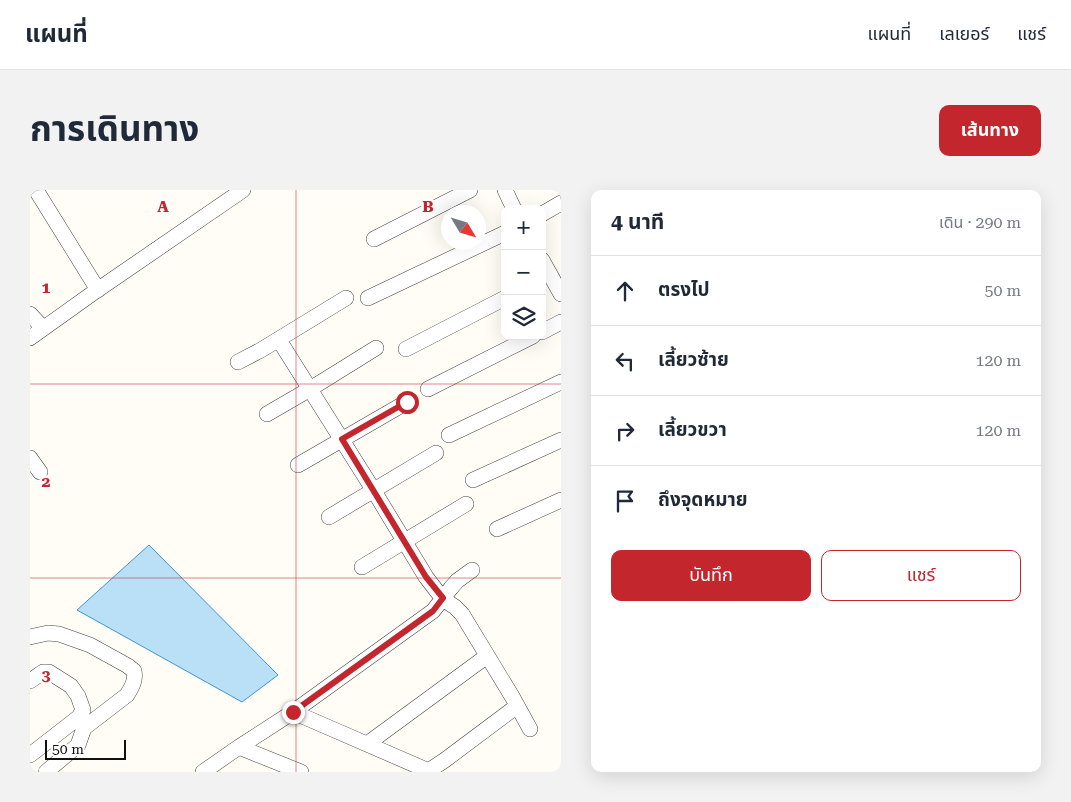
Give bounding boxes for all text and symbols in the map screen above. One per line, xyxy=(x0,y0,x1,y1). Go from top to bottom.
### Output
text: แผนที่ xyxy=(25,20,88,48)
text: แผนที่ xyxy=(867,23,911,44)
text: เลเยอร์ xyxy=(939,23,989,44)
text: แชร์ xyxy=(1017,23,1046,44)
button: เส้นทาง xyxy=(939,105,1041,156)
text: การเดินทาง xyxy=(30,109,199,150)
text: A xyxy=(157,197,169,216)
text: B xyxy=(422,197,434,216)
north arrow xyxy=(441,205,486,250)
map controls xyxy=(501,205,546,340)
button: + xyxy=(501,205,546,250)
text: 4 นาที xyxy=(611,210,664,234)
text: เดิน · 290 m xyxy=(939,213,1021,232)
button: − xyxy=(501,250,546,295)
icon: ahead xyxy=(611,277,639,305)
text: 1 xyxy=(42,278,51,297)
text: ตรงไป xyxy=(658,278,710,301)
text: 50 m xyxy=(984,281,1021,300)
button: layers xyxy=(501,295,546,340)
icon: left xyxy=(611,347,639,375)
text: เลี้ยวซ้าย xyxy=(658,348,729,371)
text: 120 m xyxy=(975,351,1021,370)
route start xyxy=(396,391,419,414)
icon: right xyxy=(611,417,639,445)
text: เลี้ยวขวา xyxy=(658,418,727,441)
text: 120 m xyxy=(975,421,1021,440)
text: 2 xyxy=(42,472,51,491)
icon: arrive xyxy=(611,487,639,515)
text: ถึงจุดหมาย xyxy=(658,488,748,511)
button: บันทึก xyxy=(611,550,811,601)
button: แชร์ xyxy=(821,550,1021,601)
text: 3 xyxy=(42,666,51,685)
route end xyxy=(282,701,305,724)
scale bar xyxy=(45,737,126,760)
text: 50 m xyxy=(52,741,84,757)

